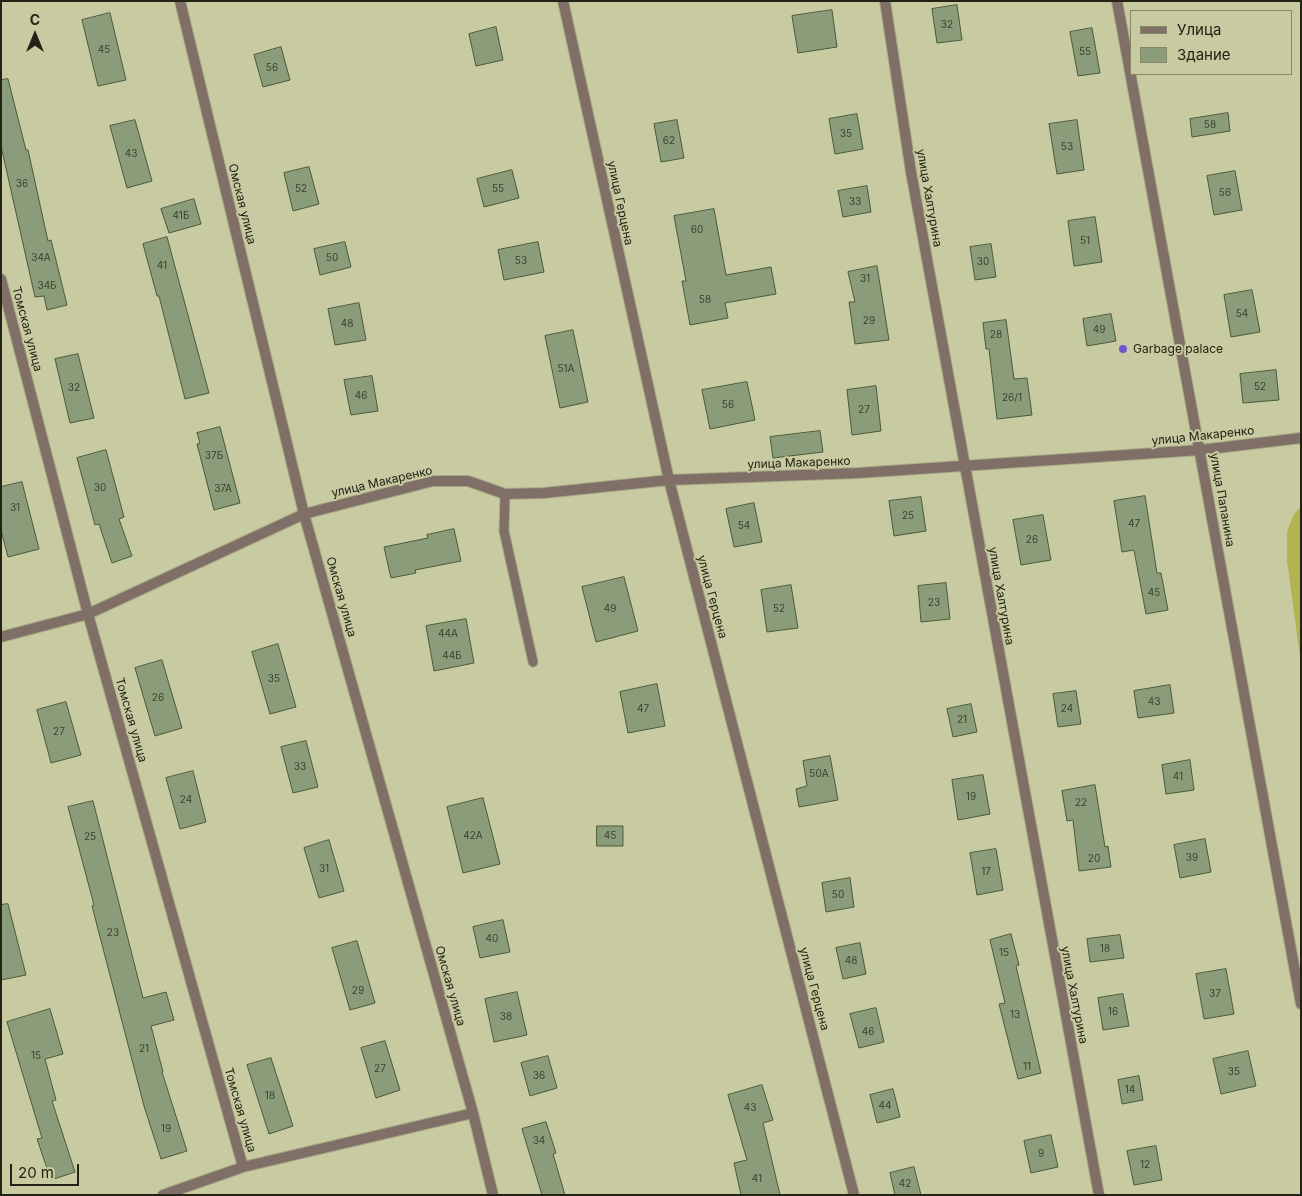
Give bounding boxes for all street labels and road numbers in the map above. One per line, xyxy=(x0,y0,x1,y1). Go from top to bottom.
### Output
street label: улица Халтурина xyxy=(913,148,945,248)
street label: улица Герцена xyxy=(604,160,636,246)
street label: Омская улица xyxy=(225,162,259,246)
street label: Томская улица xyxy=(9,285,45,373)
street label: улица Макаренко xyxy=(1151,423,1255,449)
street label: улица Папанина xyxy=(1207,452,1237,548)
street label: улица Макаренко xyxy=(747,454,851,472)
street label: улица Макаренко xyxy=(330,463,434,501)
street label: улица Халтурина xyxy=(985,546,1017,646)
street label: улица Герцена xyxy=(694,554,730,640)
street label: Омская улица xyxy=(323,555,359,639)
street label: Томская улица xyxy=(112,676,150,764)
street label: Омская улица xyxy=(432,944,468,1028)
street label: улица Халтурина xyxy=(1057,945,1091,1045)
street label: улица Герцена xyxy=(796,946,832,1032)
street label: Томская улица xyxy=(221,1066,259,1154)

